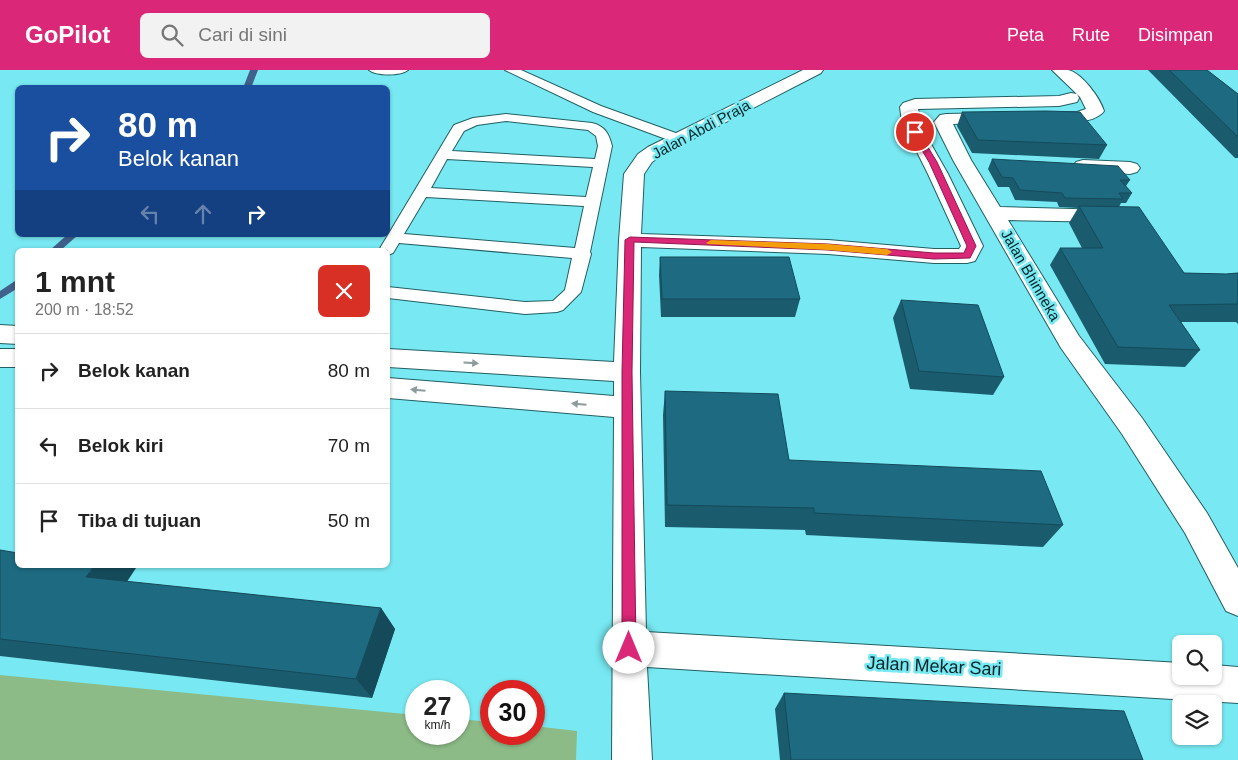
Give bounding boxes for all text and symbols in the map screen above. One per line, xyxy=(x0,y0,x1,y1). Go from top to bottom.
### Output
search box xyxy=(140,13,490,58)
text: GoPilot xyxy=(25,21,110,48)
icon: search xyxy=(158,21,186,49)
text: Cari di sini xyxy=(198,24,287,45)
text: Peta xyxy=(1007,25,1044,45)
text: Rute xyxy=(1072,25,1110,45)
text: Disimpan xyxy=(1138,25,1213,45)
street label: Jalan Abdi Praja xyxy=(649,96,753,162)
icon: right xyxy=(35,105,100,170)
text: 80 m xyxy=(118,105,198,144)
pin xyxy=(894,111,936,153)
icon: arrive xyxy=(901,118,929,146)
text: Belok kanan xyxy=(118,146,239,171)
icon: left xyxy=(136,200,164,228)
icon: ahead xyxy=(189,200,217,228)
icon: right xyxy=(242,200,270,228)
street label: Jalan Bhinneka xyxy=(998,226,1064,324)
text: 1 mnt xyxy=(35,265,115,298)
button: close xyxy=(318,265,370,317)
text: 200 m · 18:52 xyxy=(35,301,134,318)
icon: right xyxy=(35,357,63,385)
one-way arrow xyxy=(463,359,479,367)
text: Belok kanan xyxy=(78,360,190,381)
text: 80 m xyxy=(328,360,370,381)
one-way arrow xyxy=(409,386,425,394)
one-way arrow xyxy=(571,399,587,407)
icon: left xyxy=(35,432,63,460)
text: Belok kiri xyxy=(78,435,164,456)
text: 70 m xyxy=(328,435,370,456)
icon: arrive xyxy=(35,507,63,535)
text: Tiba di tujuan xyxy=(78,510,201,531)
text: 50 m xyxy=(328,510,370,531)
position arrow xyxy=(602,621,654,673)
map controls xyxy=(1172,635,1222,745)
button: search xyxy=(1172,635,1222,685)
street label: Jalan Mekar Sari xyxy=(866,652,1002,680)
speed limit sign: 30 xyxy=(480,680,545,745)
text: 27 xyxy=(424,692,451,720)
button: layers xyxy=(1172,695,1222,745)
text: km/h xyxy=(424,718,451,732)

